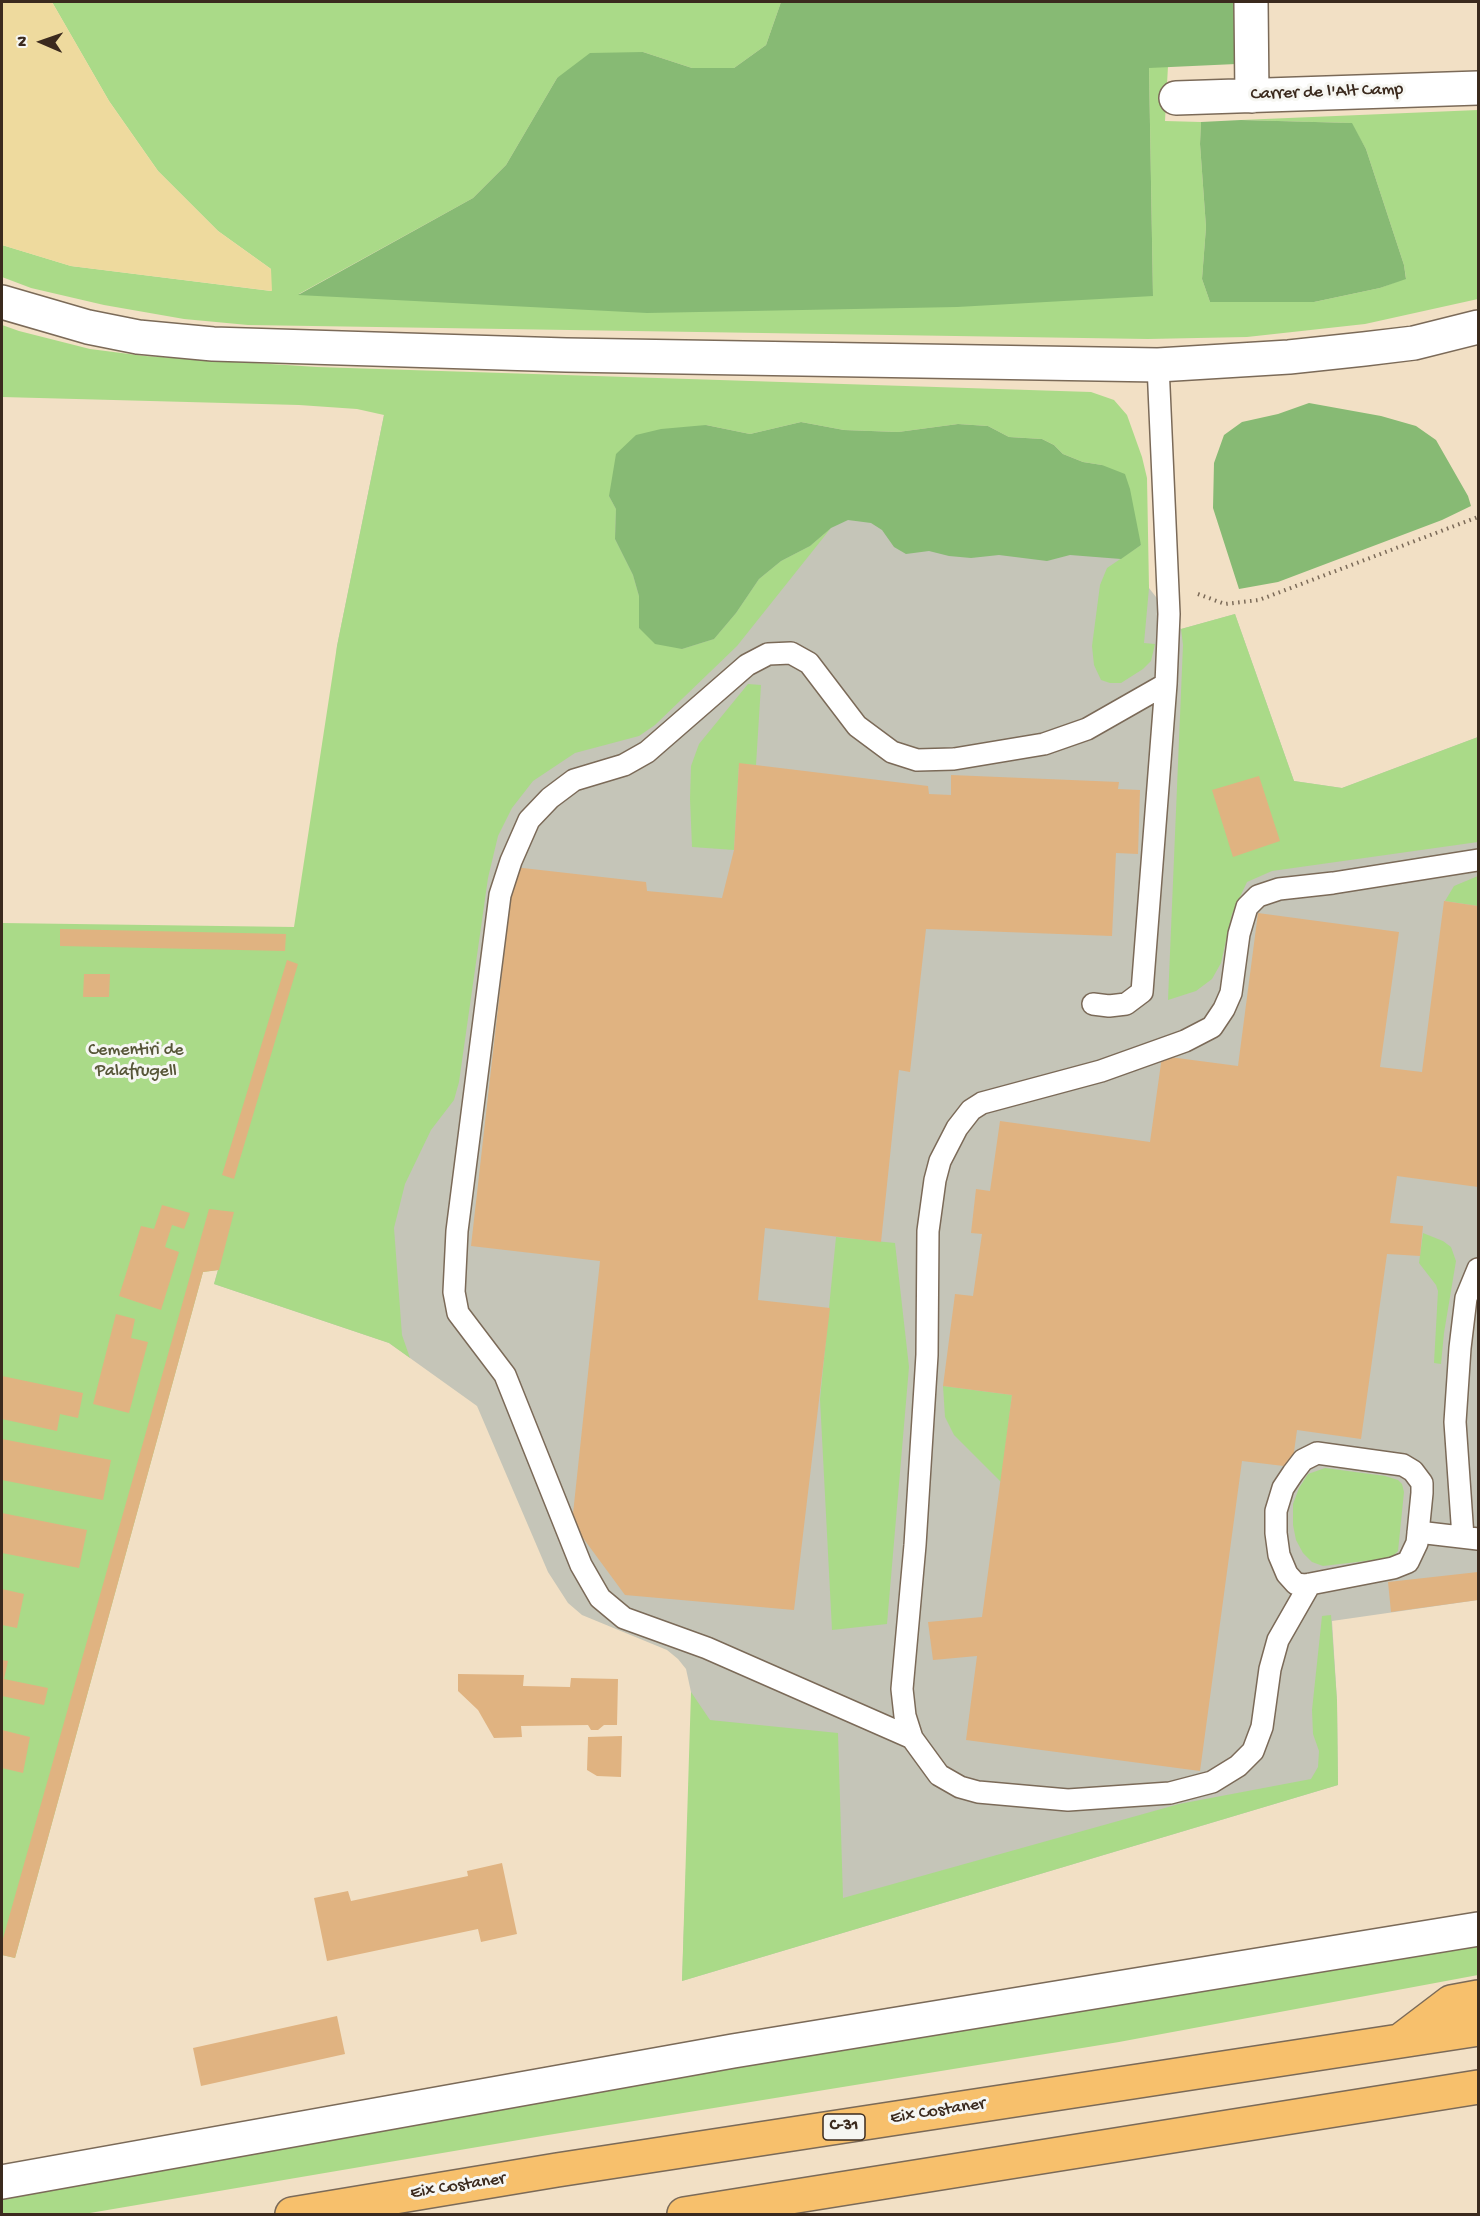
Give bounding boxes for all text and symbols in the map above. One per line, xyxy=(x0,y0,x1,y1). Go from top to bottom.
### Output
north arrow xyxy=(12,12,72,72)
text: N xyxy=(14,36,33,47)
street label: Carrer de l'Alt Camp xyxy=(1250,80,1404,106)
park label: Cementiri de Palafrugell xyxy=(88,1040,184,1082)
street label: Eix Costaner xyxy=(889,2094,987,2130)
road number: C-31 xyxy=(823,2114,865,2140)
street label: Eix Costaner xyxy=(409,2169,507,2205)

